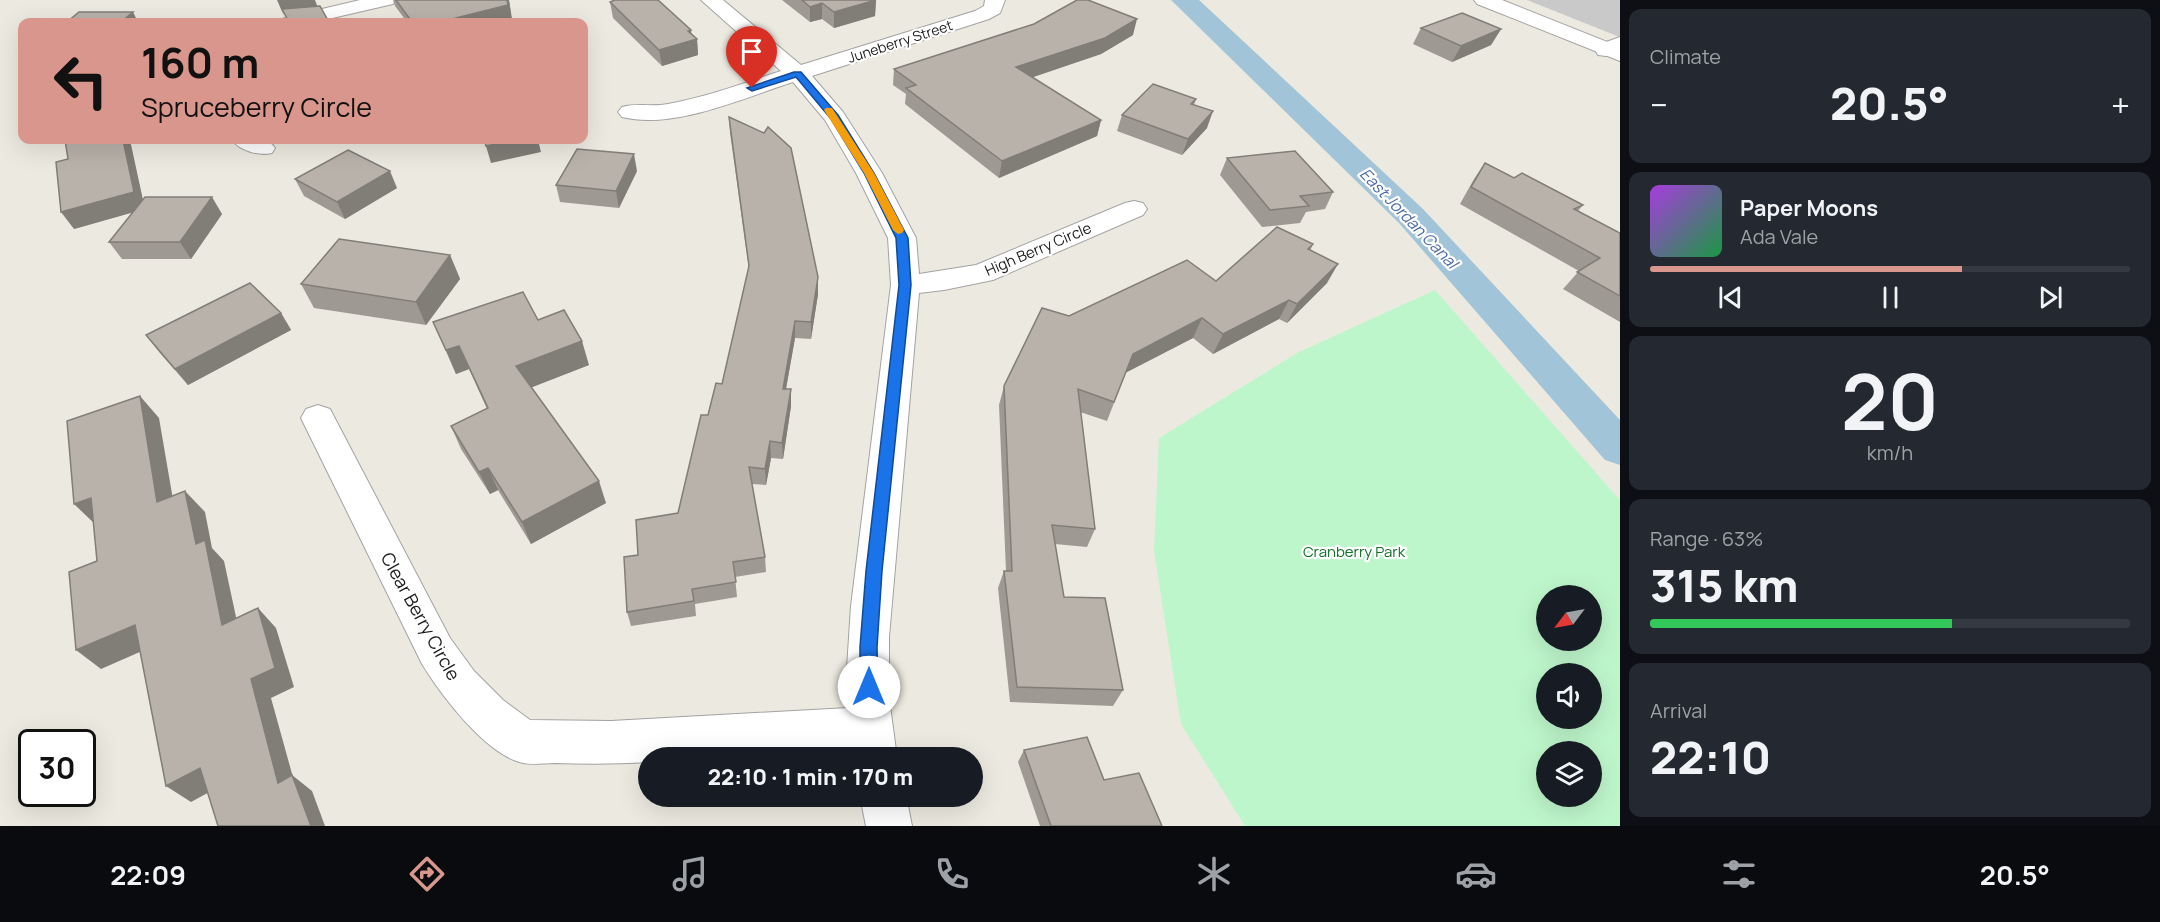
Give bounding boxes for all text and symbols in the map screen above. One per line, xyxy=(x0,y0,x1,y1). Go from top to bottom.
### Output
street label: Juneberry Street xyxy=(845,15,955,67)
pin xyxy=(726,26,777,88)
text: 160 m xyxy=(141,33,259,91)
icon: arrive xyxy=(735,35,768,68)
icon: left xyxy=(42,42,120,120)
text: Climate xyxy=(1650,43,1721,70)
text: 20.5° xyxy=(1830,72,1949,134)
text: − xyxy=(1650,82,1668,127)
text: + xyxy=(2111,82,2130,127)
text: Spruceberry Circle xyxy=(141,88,372,125)
water label: East Jordan Canal xyxy=(1355,163,1464,275)
text: Paper Moons xyxy=(1740,193,1878,223)
street label: High Berry Circle xyxy=(981,217,1095,281)
text: Ada Vale xyxy=(1740,223,1818,250)
icon: previous xyxy=(1714,281,1747,314)
icon: pause xyxy=(1874,281,1907,314)
icon: next xyxy=(2034,281,2067,314)
text: 20 xyxy=(1841,347,1939,453)
text: km/h xyxy=(1867,439,1913,466)
text: Range · 63% xyxy=(1650,525,1763,552)
park label: Cranberry Park xyxy=(1303,541,1406,562)
street label: Clear Berry Circle xyxy=(376,548,466,684)
text: 315 km xyxy=(1650,554,1799,616)
north arrow xyxy=(1536,585,1602,651)
map controls xyxy=(1536,585,1602,807)
position arrow xyxy=(837,655,901,719)
button: sound xyxy=(1536,663,1602,729)
text: Arrival xyxy=(1650,697,1707,724)
text: 22:10 xyxy=(1650,726,1771,788)
speed limit sign: 30 xyxy=(18,729,96,807)
button: layers xyxy=(1536,741,1602,807)
text: 22:10 · 1 min · 170 m xyxy=(708,762,913,792)
icon: directions xyxy=(406,853,448,895)
icon: music xyxy=(669,853,711,895)
icon: phone xyxy=(931,853,973,895)
icon: climate xyxy=(1193,853,1235,895)
icon: car xyxy=(1455,853,1497,895)
icon: filters xyxy=(1718,853,1760,895)
text: 22:09 xyxy=(110,856,186,893)
text: 20.5° xyxy=(1980,856,2050,893)

